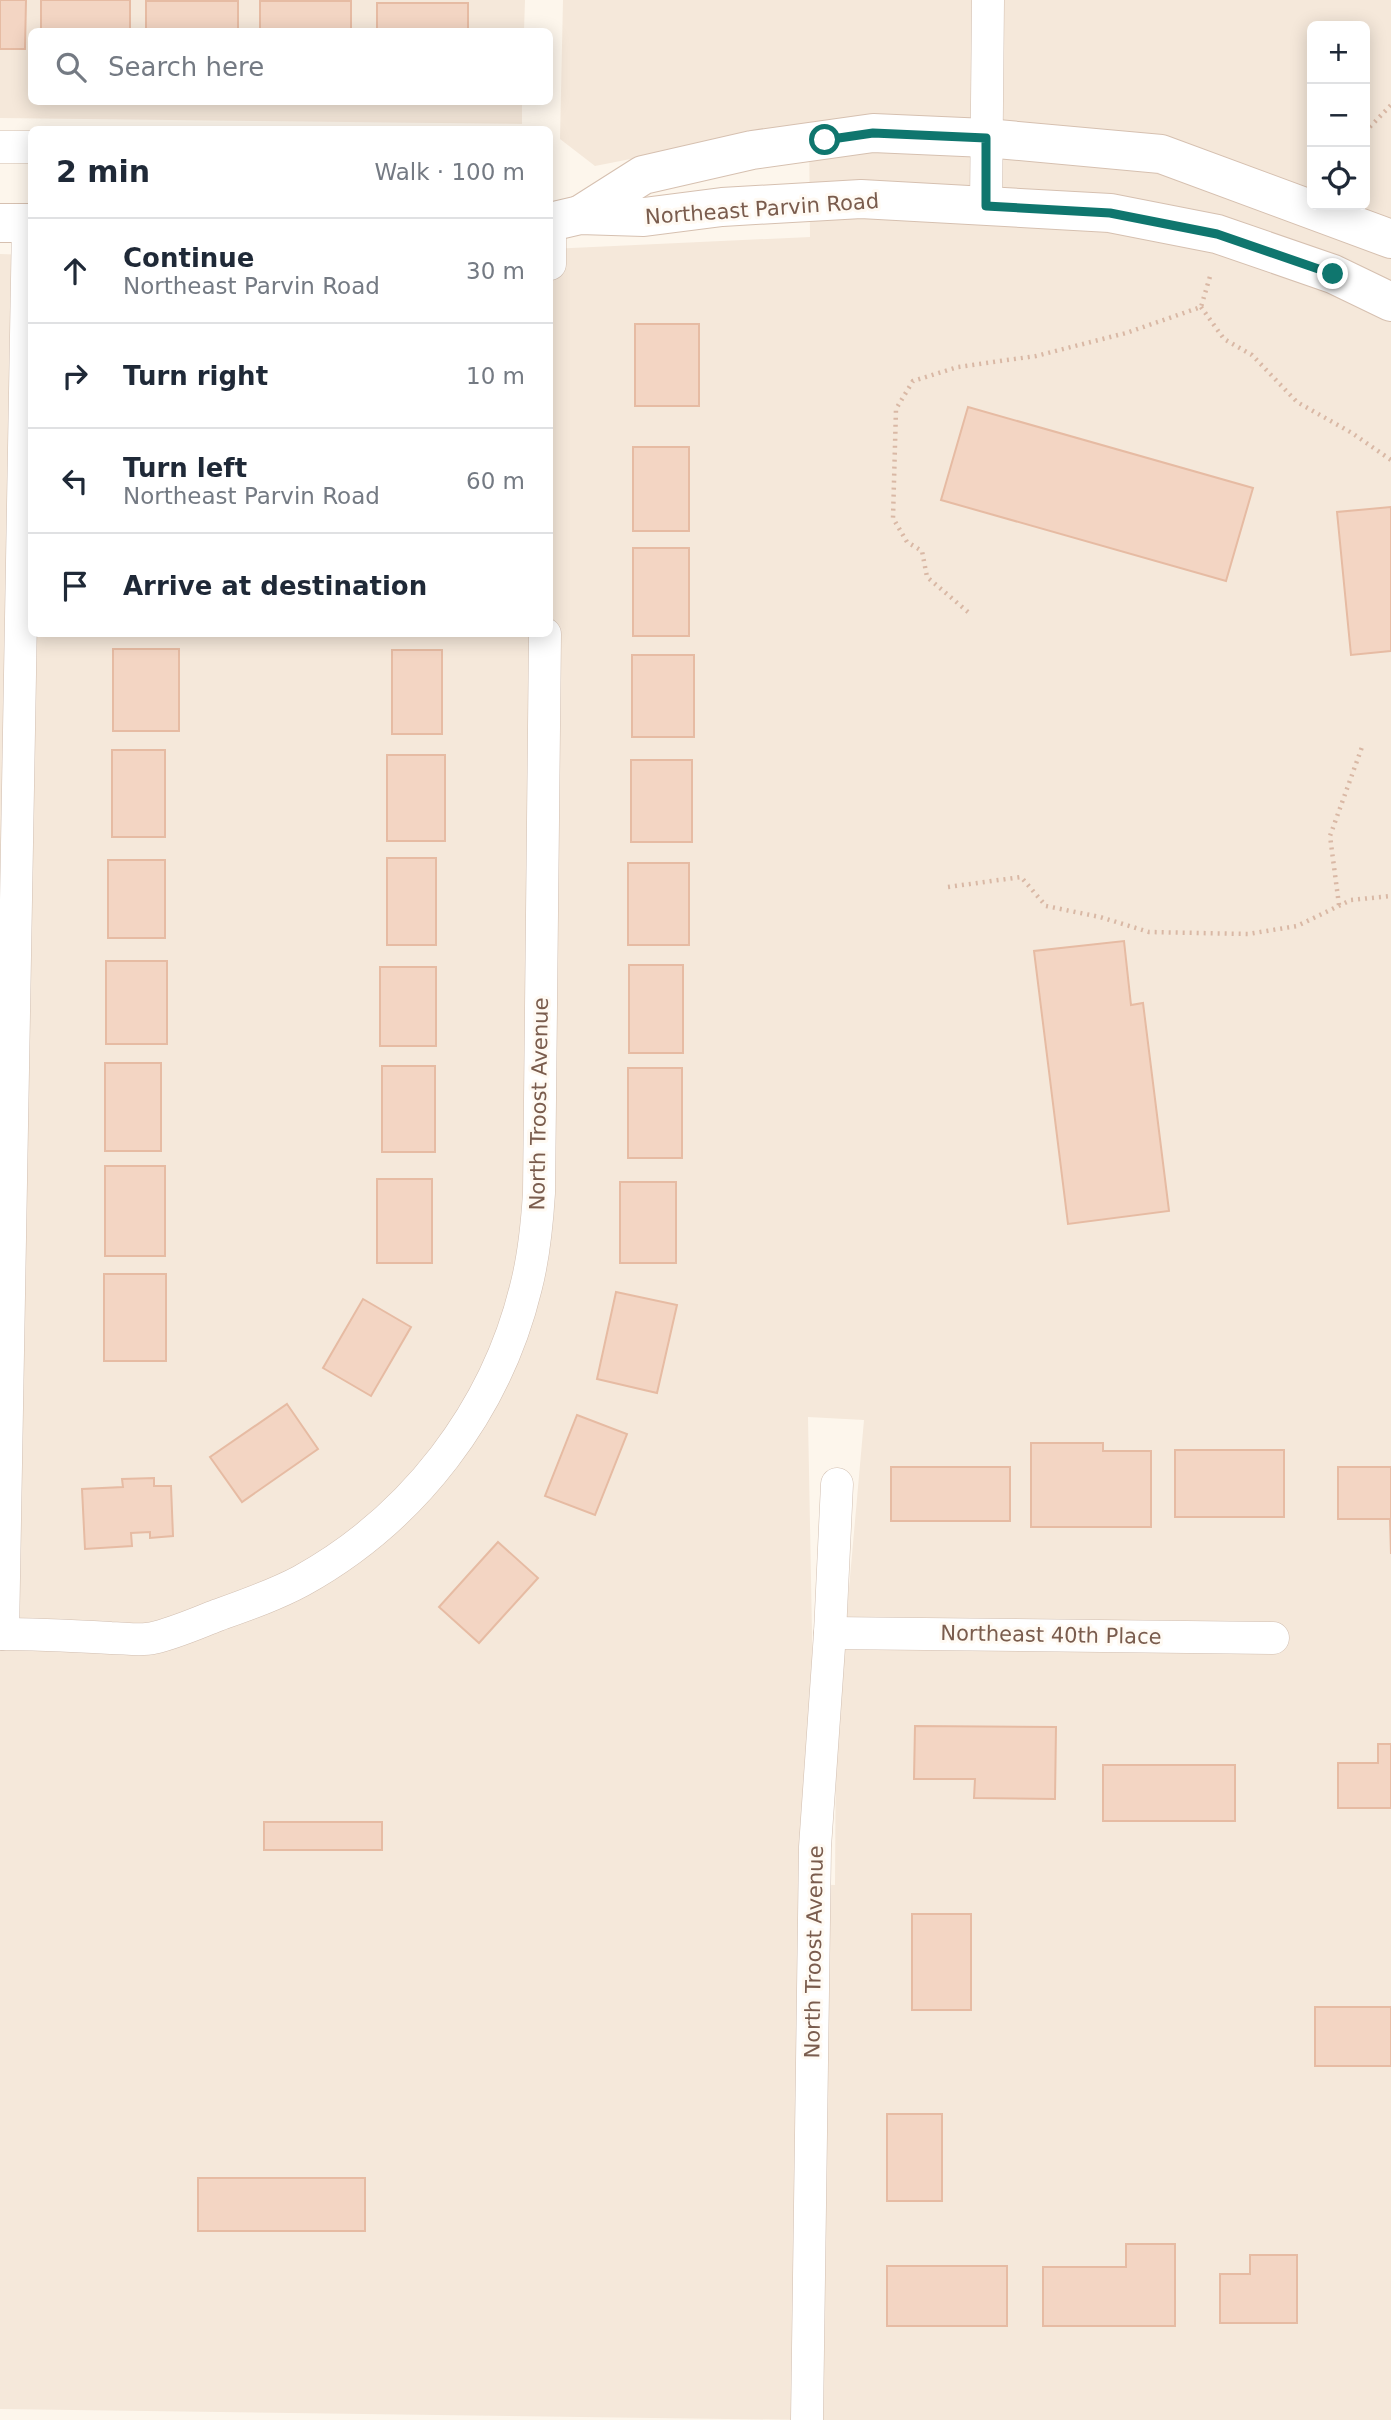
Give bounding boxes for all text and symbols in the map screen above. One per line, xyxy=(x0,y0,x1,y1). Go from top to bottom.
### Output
map controls xyxy=(1307,21,1370,210)
button: + xyxy=(1307,21,1370,84)
search box xyxy=(28,28,553,105)
icon: search xyxy=(52,48,90,86)
text: Search here xyxy=(108,52,264,82)
button: − xyxy=(1307,84,1370,147)
route start xyxy=(809,124,840,155)
button: locate xyxy=(1307,147,1370,210)
text: 2 min xyxy=(56,154,150,189)
text: Walk · 100 m xyxy=(374,159,525,185)
street label: Northeast Parvin Road xyxy=(644,189,880,229)
text: Continue xyxy=(123,243,254,273)
icon: ahead xyxy=(56,252,94,290)
text: 30 m xyxy=(466,258,525,284)
route end xyxy=(1317,258,1348,289)
text: Northeast Parvin Road xyxy=(123,273,380,299)
icon: right xyxy=(56,357,94,395)
text: Turn right xyxy=(123,361,268,391)
text: 10 m xyxy=(466,363,525,389)
text: Turn left xyxy=(123,453,247,483)
icon: left xyxy=(56,462,94,500)
text: 60 m xyxy=(466,468,525,494)
text: Northeast Parvin Road xyxy=(123,483,380,509)
icon: arrive xyxy=(56,567,94,605)
text: Arrive at destination xyxy=(123,571,427,601)
street label: North Troost Avenue xyxy=(525,997,553,1211)
street label: Northeast 40th Place xyxy=(940,1621,1162,1649)
street label: North Troost Avenue xyxy=(800,1845,828,2059)

